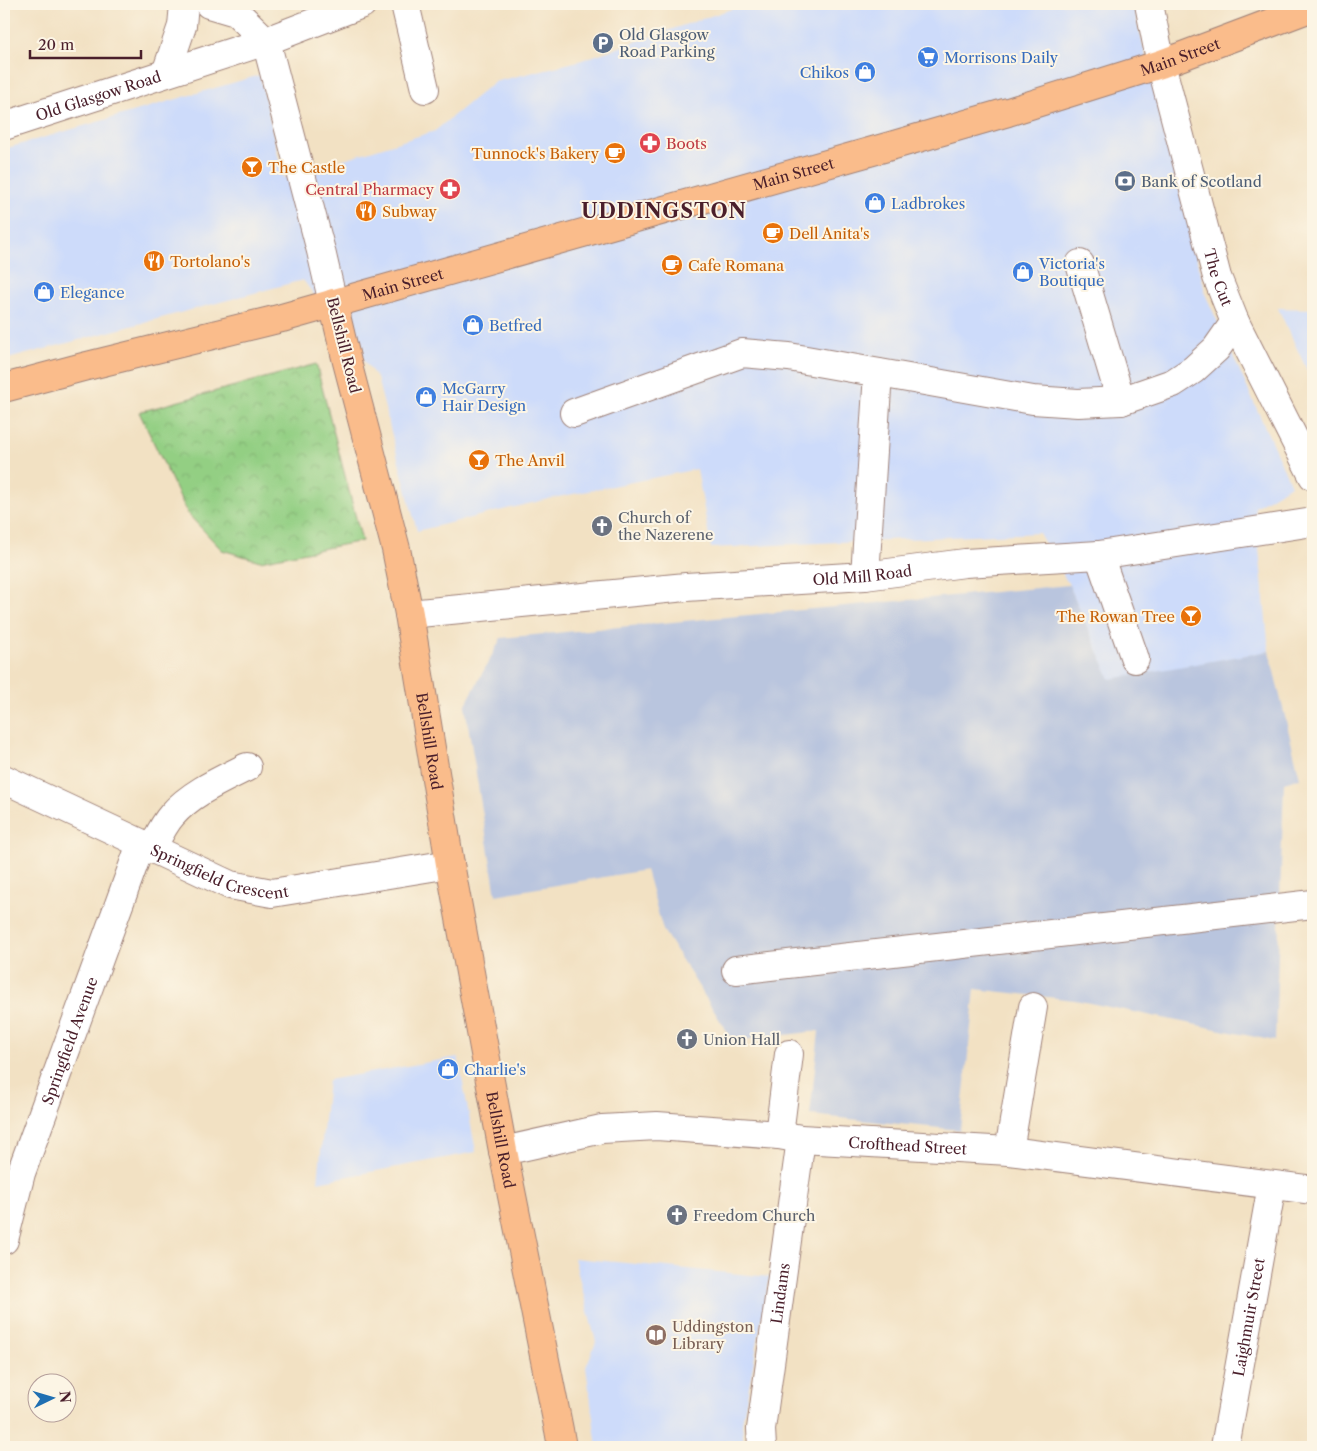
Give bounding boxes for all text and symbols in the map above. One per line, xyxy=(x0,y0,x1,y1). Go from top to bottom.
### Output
place label: Old Glasgow Road Parking xyxy=(619,25,715,61)
scale bar xyxy=(30,28,141,60)
parking icon: Old Glasgow Road Parking xyxy=(591,31,615,55)
street label: Main Street xyxy=(1138,33,1223,79)
text: 20 m xyxy=(38,35,74,54)
supermarket icon: Morrisons Daily xyxy=(916,45,940,69)
place label: Morrisons Daily xyxy=(944,48,1059,67)
shop icon: Chikos xyxy=(853,60,877,84)
place label: Chikos xyxy=(800,63,849,82)
street label: Old Glasgow Road xyxy=(33,66,163,125)
pharmacy icon: Boots xyxy=(638,131,662,155)
place label: Boots xyxy=(666,134,707,153)
cafe icon: Tunnock's Bakery xyxy=(603,141,627,165)
place label: Tunnock's Bakery xyxy=(471,144,600,163)
street label: Main Street xyxy=(751,153,837,194)
bar icon: The Castle xyxy=(240,155,264,179)
place label: The Castle xyxy=(268,158,345,177)
bank icon: Bank of Scotland xyxy=(1113,169,1137,193)
place label: Bank of Scotland xyxy=(1141,172,1262,191)
pharmacy icon: Central Pharmacy xyxy=(438,177,462,201)
place label: Central Pharmacy xyxy=(305,180,435,199)
shop icon: Ladbrokes xyxy=(863,191,887,215)
place label: Ladbrokes xyxy=(891,194,965,213)
restaurant icon: Subway xyxy=(354,199,378,223)
district label: UDDINGSTON xyxy=(581,199,747,223)
place label: Subway xyxy=(382,202,437,221)
cafe icon: Dell Anita's xyxy=(761,221,785,245)
place label: Dell Anita's xyxy=(789,224,870,243)
street label: The Cut xyxy=(1200,247,1237,309)
restaurant icon: Tortolano's xyxy=(142,249,166,273)
place label: Tortolano's xyxy=(170,252,250,271)
cafe icon: Cafe Romana xyxy=(660,253,684,277)
place label: Victoria's Boutique xyxy=(1038,254,1105,290)
place label: Cafe Romana xyxy=(688,256,784,275)
shop icon: Victoria's Boutique xyxy=(1011,260,1035,284)
street label: Main Street xyxy=(360,263,446,304)
shop icon: Elegance xyxy=(32,280,56,304)
place label: Elegance xyxy=(60,283,125,302)
street label: Bellshill Road xyxy=(323,295,365,395)
shop icon: Betfred xyxy=(461,313,485,337)
place label: Betfred xyxy=(489,316,542,335)
place label: McGarry Hair Design xyxy=(442,379,527,415)
shop icon: McGarry Hair Design xyxy=(414,385,438,409)
bar icon: The Anvil xyxy=(467,448,491,472)
place label: The Anvil xyxy=(495,451,565,470)
place label: Church of the Nazerene xyxy=(618,508,713,544)
church icon: Church of the Nazerene xyxy=(590,514,614,538)
street label: Old Mill Road xyxy=(812,560,913,589)
bar icon: The Rowan Tree xyxy=(1179,604,1203,628)
place label: The Rowan Tree xyxy=(1056,607,1175,626)
street label: Bellshill Road xyxy=(413,691,447,791)
street label: Springfield Crescent xyxy=(148,840,290,903)
street label: Springfield Avenue xyxy=(37,974,101,1107)
church icon: Union Hall xyxy=(675,1027,699,1051)
place label: Union Hall xyxy=(703,1030,781,1049)
shop icon: Charlie's xyxy=(436,1057,460,1081)
place label: Charlie's xyxy=(464,1060,526,1079)
street label: Bellshill Road xyxy=(483,1090,520,1190)
street label: Crofthead Street xyxy=(848,1132,968,1158)
church icon: Freedom Church xyxy=(665,1203,689,1227)
place label: Freedom Church xyxy=(693,1206,816,1225)
street label: Laighmuir Street xyxy=(1228,1256,1268,1378)
street label: Lindams xyxy=(766,1262,793,1325)
place label: Uddingston Library xyxy=(672,1317,754,1353)
library icon: Uddingston Library xyxy=(644,1323,668,1347)
north arrow xyxy=(28,1374,78,1424)
text: N xyxy=(55,1390,74,1404)

